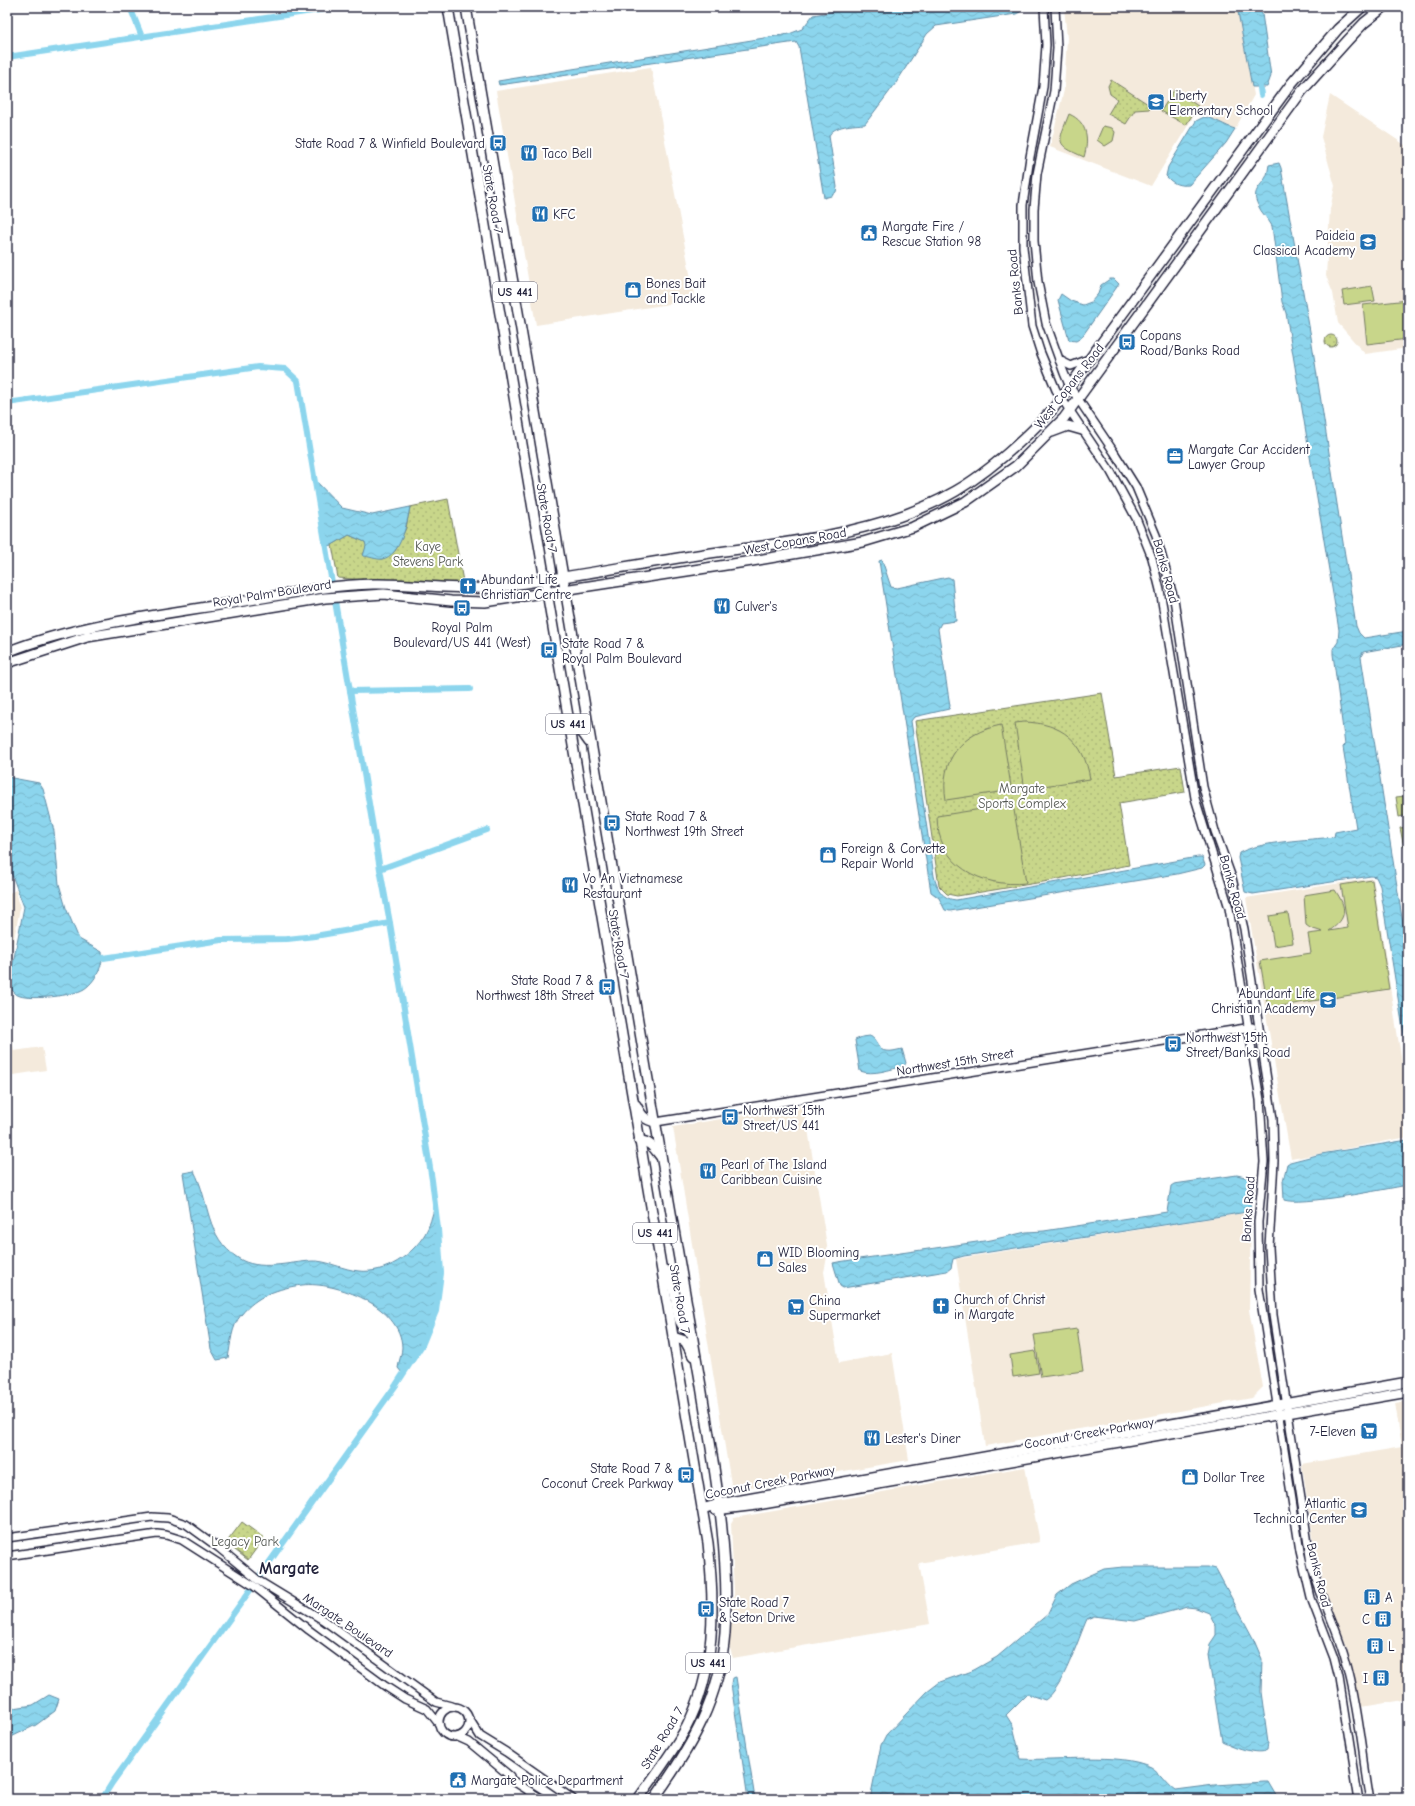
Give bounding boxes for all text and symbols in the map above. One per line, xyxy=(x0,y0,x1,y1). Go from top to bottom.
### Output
place label: Liberty Elementary School xyxy=(1169,88,1273,118)
school or university icon: Liberty Elementary School xyxy=(1146,92,1166,112)
bus stop icon: State Road 7 & Winfield Boulevard xyxy=(488,133,508,153)
place label: State Road 7 & Winfield Boulevard xyxy=(295,136,485,151)
restaurant icon: Taco Bell xyxy=(519,143,539,163)
place label: Taco Bell xyxy=(542,146,592,161)
street label: State Road 7 xyxy=(480,163,506,235)
restaurant icon: KFC xyxy=(530,204,550,224)
place label: KFC xyxy=(553,207,575,222)
place label: Margate Fire / Rescue Station 98 xyxy=(882,219,981,249)
public building icon: Margate Fire / Rescue Station 98 xyxy=(859,223,879,243)
place label: Paideia Classical Academy xyxy=(1253,228,1355,258)
school or university icon: Paideia Classical Academy xyxy=(1358,232,1378,252)
street label: Banks Road xyxy=(1004,248,1026,316)
place label: Bones Bait and Tackle xyxy=(646,276,707,306)
shop icon: Bones Bait and Tackle xyxy=(623,280,643,300)
road number: US 441 xyxy=(493,282,537,302)
place label: Copans Road/Banks Road xyxy=(1140,328,1240,358)
bus stop icon: Copans Road/Banks Road xyxy=(1117,332,1137,352)
street label: West Copans Road xyxy=(1031,340,1107,432)
place label: Margate Car Accident Lawyer Group xyxy=(1188,442,1311,472)
office icon: Margate Car Accident Lawyer Group xyxy=(1165,446,1185,466)
street label: State Road 7 xyxy=(534,482,560,554)
street label: West Copans Road xyxy=(743,525,847,557)
street label: Banks Road xyxy=(1150,537,1182,605)
park label: Kaye Stevens Park xyxy=(393,539,464,569)
place label: Abundant Life Christian Centre xyxy=(481,572,572,602)
street label: Royal Palm Boulevard xyxy=(212,576,332,610)
church icon: Abundant Life Christian Centre xyxy=(458,576,478,596)
restaurant icon: Culver's xyxy=(712,596,732,616)
bus stop icon: Royal Palm Boulevard/US 441 (West) xyxy=(452,598,472,618)
place label: Culver's xyxy=(735,599,777,614)
place label: Royal Palm Boulevard/US 441 (West) xyxy=(393,620,531,650)
place label: State Road 7 & Royal Palm Boulevard xyxy=(562,636,682,666)
bus stop icon: State Road 7 & Royal Palm Boulevard xyxy=(539,640,559,660)
road number: US 441 xyxy=(546,714,590,734)
park label: Margate Sports Complex xyxy=(978,781,1067,811)
place label: State Road 7 & Northwest 19th Street xyxy=(625,809,745,839)
bus stop icon: State Road 7 & Northwest 19th Street xyxy=(602,813,622,833)
place label: Foreign & Corvette Repair World xyxy=(841,841,946,871)
shop icon: Foreign & Corvette Repair World xyxy=(818,845,838,865)
street label: Banks Road xyxy=(1217,853,1249,921)
place label: Vo An Vietnamese Restaurant xyxy=(583,871,683,901)
restaurant icon: Vo An Vietnamese Restaurant xyxy=(560,875,580,895)
street label: State Road 7 xyxy=(606,908,632,980)
place label: State Road 7 & Northwest 18th Street xyxy=(476,973,595,1003)
bus stop icon: State Road 7 & Northwest 18th Street xyxy=(597,977,617,997)
place label: Abundant Life Christian Academy xyxy=(1211,986,1315,1016)
school or university icon: Abundant Life Christian Academy xyxy=(1318,990,1338,1010)
place label: Northwest 15th Street/Banks Road xyxy=(1186,1030,1290,1060)
bus stop icon: Northwest 15th Street/Banks Road xyxy=(1163,1034,1183,1054)
street label: Northwest 15th Street xyxy=(895,1045,1016,1079)
place label: Northwest 15th Street/US 441 xyxy=(743,1103,825,1133)
bus stop icon: Northwest 15th Street/US 441 xyxy=(720,1107,740,1127)
place label: Pearl of The Island Caribbean Cuisine xyxy=(721,1157,827,1187)
restaurant icon: Pearl of The Island Caribbean Cuisine xyxy=(698,1161,718,1181)
street label: Banks Road xyxy=(1238,1176,1258,1242)
road number: US 441 xyxy=(633,1223,677,1243)
place label: WID Blooming Sales xyxy=(778,1245,859,1275)
shop icon: WID Blooming Sales xyxy=(755,1249,775,1269)
street label: State Road 7 xyxy=(667,1263,693,1335)
place label: Church of Christ in Margate xyxy=(954,1292,1046,1322)
place label: China Supermarket xyxy=(809,1293,882,1323)
church icon: Church of Christ in Margate xyxy=(931,1296,951,1316)
supermarket icon: China Supermarket xyxy=(786,1297,806,1317)
street label: Coconut Creek Parkway xyxy=(1023,1414,1155,1452)
supermarket icon: 7-Eleven xyxy=(1359,1421,1379,1441)
place label: 7-Eleven xyxy=(1310,1424,1356,1439)
restaurant icon: Lester's Diner xyxy=(862,1428,882,1448)
place label: Lester's Diner xyxy=(885,1431,961,1446)
place label: State Road 7 & Coconut Creek Parkway xyxy=(542,1461,673,1491)
street label: Coconut Creek Parkway xyxy=(704,1462,836,1502)
bus stop icon: State Road 7 & Coconut Creek Parkway xyxy=(676,1465,696,1485)
shop icon: Dollar Tree xyxy=(1180,1467,1200,1487)
place label: Dollar Tree xyxy=(1203,1470,1265,1485)
place label: Atlantic Technical Center xyxy=(1254,1496,1347,1526)
school or university icon: Atlantic Technical Center xyxy=(1349,1500,1369,1520)
park label: Legacy Park xyxy=(211,1534,280,1549)
street label: Banks Road xyxy=(1304,1541,1334,1609)
district label: Margate xyxy=(259,1559,319,1578)
building icon: A xyxy=(1362,1587,1382,1607)
street label: Margate Boulevard xyxy=(300,1590,396,1660)
place label: A xyxy=(1385,1590,1393,1605)
place label: State Road 7 & Seton Drive xyxy=(719,1595,796,1625)
bus stop icon: State Road 7 & Seton Drive xyxy=(696,1599,716,1619)
building icon: C xyxy=(1373,1609,1393,1629)
place label: C xyxy=(1362,1612,1370,1627)
building icon: L xyxy=(1365,1636,1385,1656)
place label: L xyxy=(1388,1639,1395,1654)
road number: US 441 xyxy=(686,1653,730,1673)
building icon: I xyxy=(1371,1668,1391,1688)
place label: I xyxy=(1363,1671,1368,1686)
street label: State Road 7 xyxy=(638,1704,686,1772)
public building icon: Margate Police Department xyxy=(448,1770,468,1790)
place label: Margate Police Department xyxy=(471,1773,624,1788)

